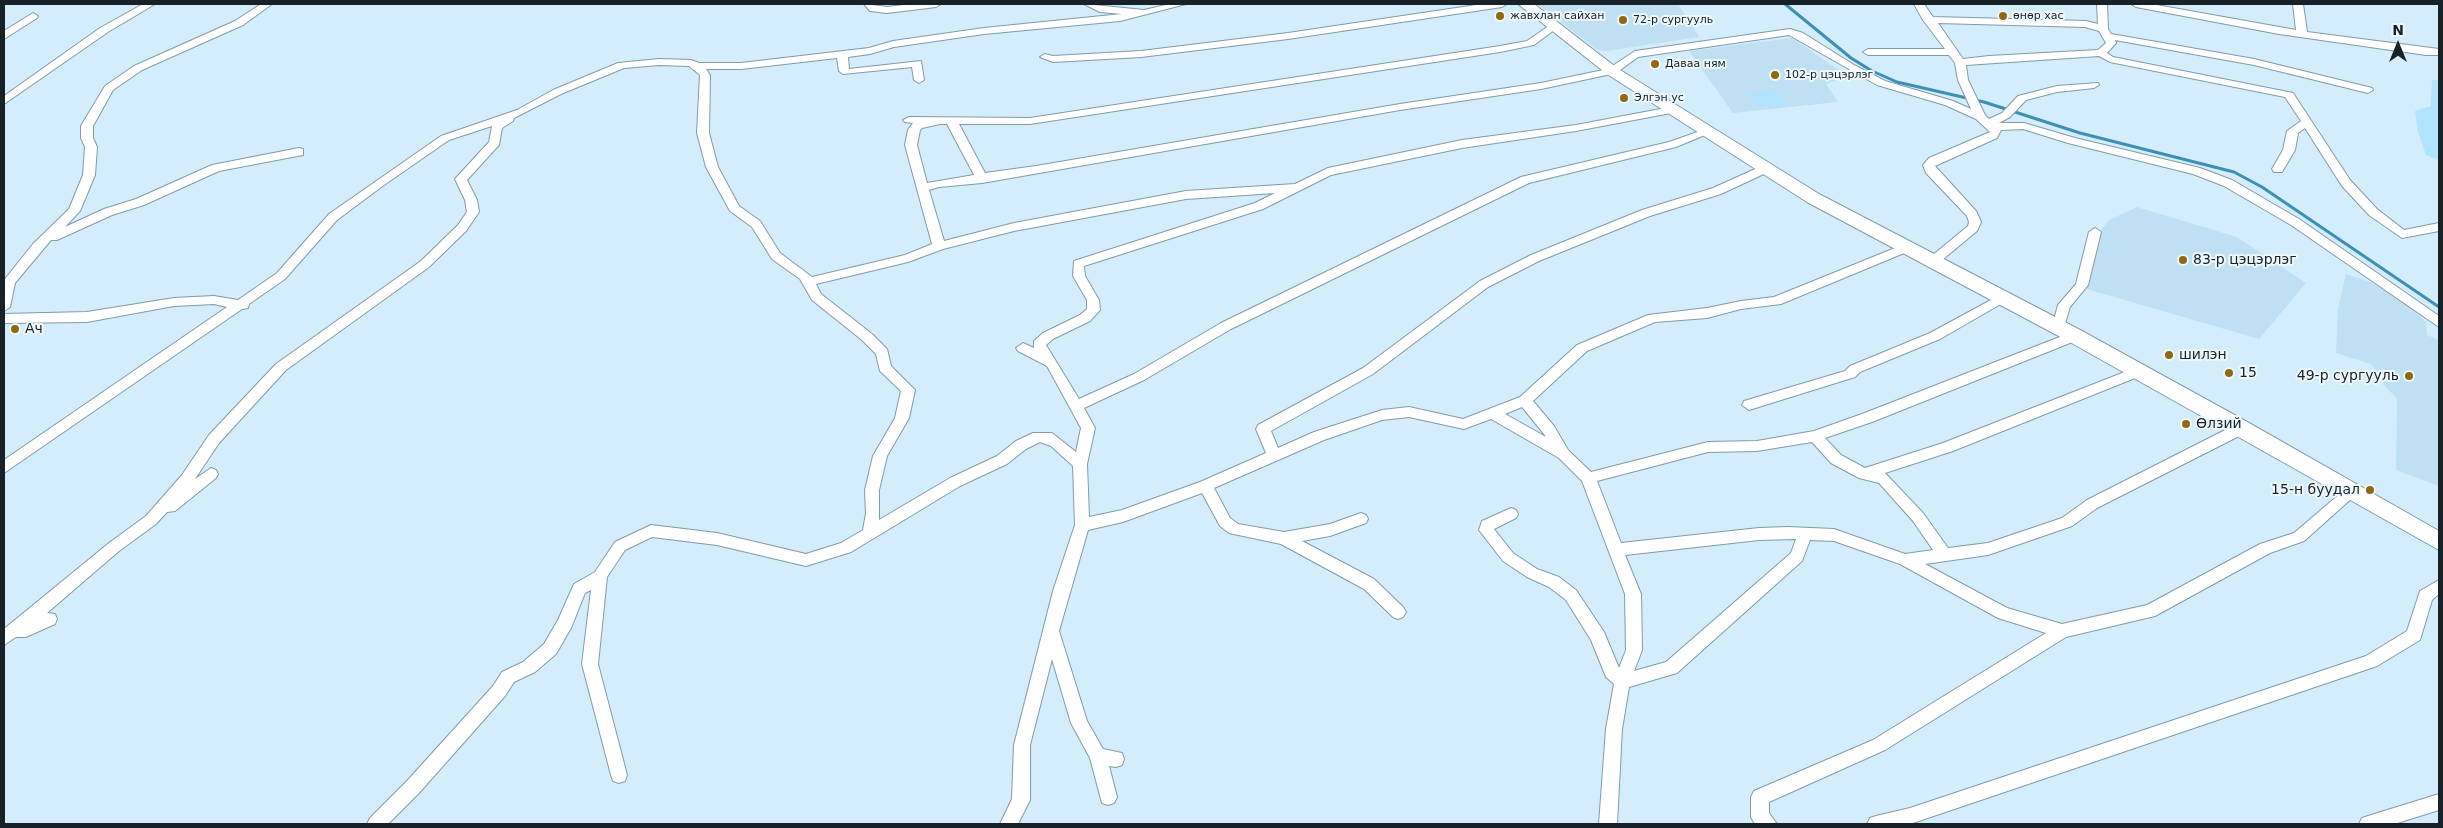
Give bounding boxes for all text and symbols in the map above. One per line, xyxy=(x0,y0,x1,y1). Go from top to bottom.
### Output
place label: жавхлан сайхан xyxy=(1510,9,1604,23)
place label: өнөр хас xyxy=(2013,9,2063,23)
marker: жавхлан сайхан xyxy=(1494,10,1506,22)
marker: өнөр хас xyxy=(1997,10,2009,22)
place label: 72-р сургууль xyxy=(1633,13,1713,27)
marker: 72-р сургууль xyxy=(1617,14,1629,26)
north arrow xyxy=(2373,20,2423,70)
text: N xyxy=(2392,22,2404,38)
place label: Даваа ням xyxy=(1665,57,1726,71)
marker: Даваа ням xyxy=(1649,58,1661,70)
place label: 102-р цэцэрлэг xyxy=(1785,68,1873,82)
marker: 102-р цэцэрлэг xyxy=(1769,69,1781,81)
place label: Элгэн ус xyxy=(1634,91,1684,105)
marker: Элгэн ус xyxy=(1618,92,1630,104)
place label: 83-р цэцэрлэг xyxy=(2193,252,2297,268)
marker: 83-р цэцэрлэг xyxy=(2177,254,2189,266)
place label: Ач xyxy=(25,321,43,337)
marker: Ач xyxy=(9,323,21,335)
place label: шилэн xyxy=(2179,347,2227,363)
marker: шилэн xyxy=(2163,349,2175,361)
place label: 15 xyxy=(2239,365,2257,381)
marker: 15 xyxy=(2223,367,2235,379)
place label: 49-р сургууль xyxy=(2297,368,2399,384)
marker: 49-р сургууль xyxy=(2403,370,2415,382)
place label: Өлзий xyxy=(2196,416,2242,432)
marker: Өлзий xyxy=(2180,418,2192,430)
place label: 15-н буудал xyxy=(2271,482,2360,498)
marker: 15-н буудал xyxy=(2364,484,2376,496)

